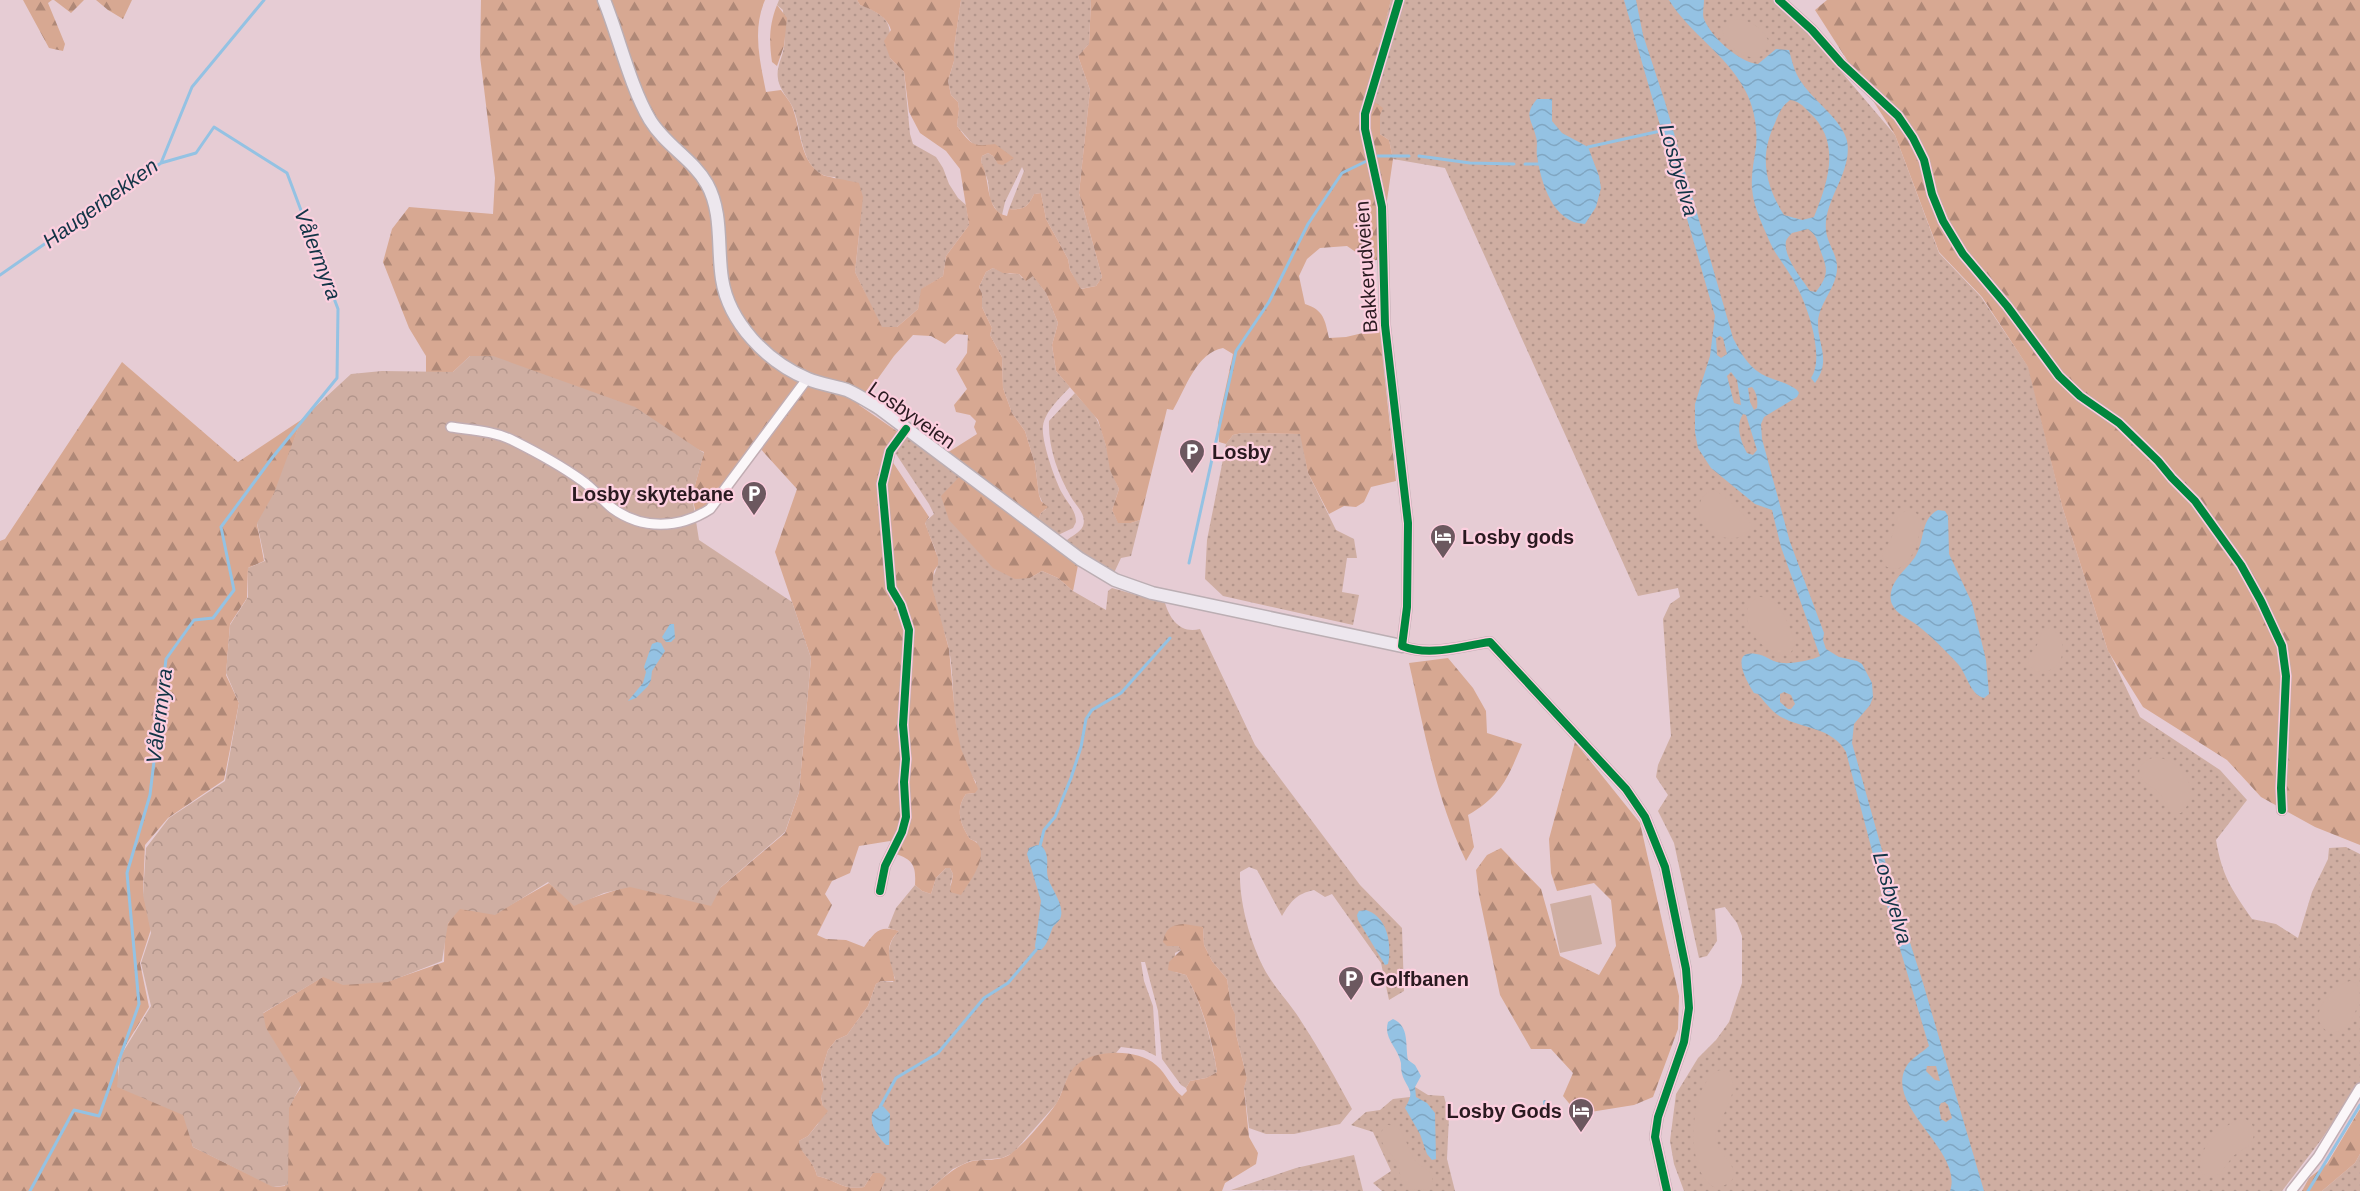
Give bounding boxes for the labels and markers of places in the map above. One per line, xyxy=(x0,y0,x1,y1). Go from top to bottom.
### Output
parking icon: Losby xyxy=(1177,437,1207,475)
place label: Losby xyxy=(1212,441,1272,463)
parking icon: Losby skytebane xyxy=(739,479,769,517)
place label: Losby skytebane xyxy=(572,483,734,505)
hotel icon: Losby gods xyxy=(1428,522,1458,560)
place label: Losby gods xyxy=(1462,526,1574,548)
parking icon: Golfbanen xyxy=(1336,964,1366,1002)
place label: Golfbanen xyxy=(1370,968,1469,990)
hotel icon: Losby Gods xyxy=(1566,1096,1596,1134)
place label: Losby Gods xyxy=(1446,1100,1562,1122)

